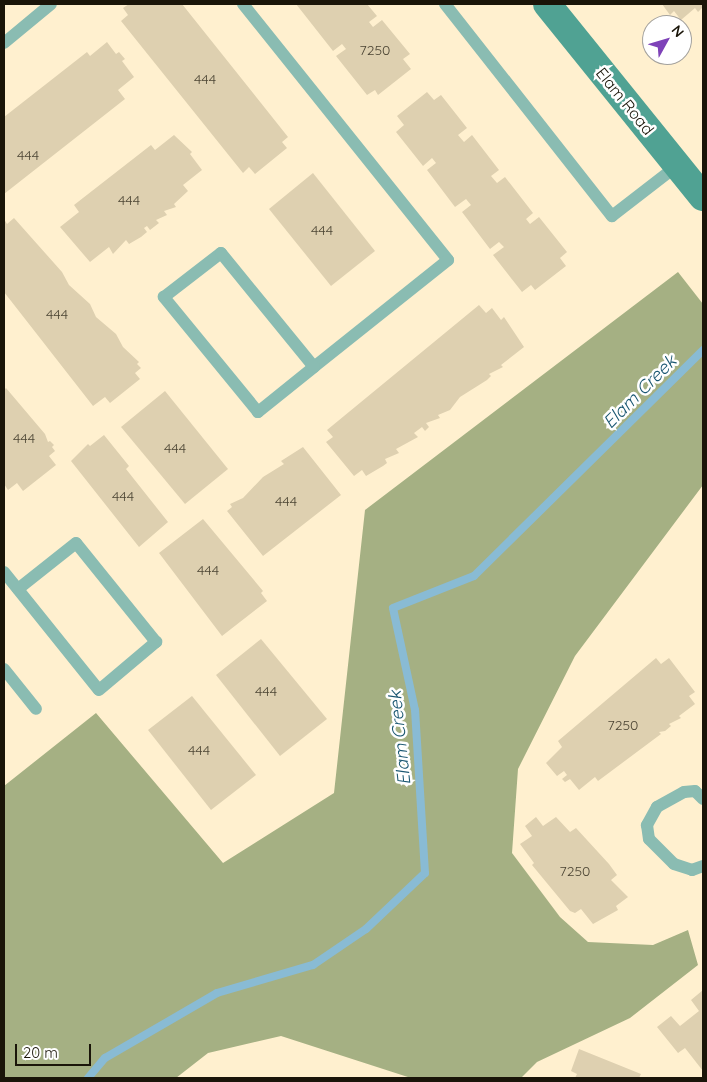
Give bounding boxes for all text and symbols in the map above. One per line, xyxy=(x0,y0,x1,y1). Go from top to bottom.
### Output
north arrow xyxy=(642,15,692,65)
text: N xyxy=(668,22,688,41)
house number: 7250 xyxy=(360,42,390,58)
street label: Elam Road xyxy=(592,63,658,139)
house number: 444 xyxy=(194,71,216,87)
house number: 444 xyxy=(17,147,39,163)
house number: 444 xyxy=(118,192,140,208)
house number: 444 xyxy=(311,222,333,238)
house number: 444 xyxy=(46,306,68,322)
water label: Elam Creek xyxy=(599,351,681,433)
house number: 444 xyxy=(13,430,35,446)
house number: 444 xyxy=(164,440,186,456)
house number: 444 xyxy=(112,488,134,504)
house number: 444 xyxy=(275,493,297,509)
house number: 444 xyxy=(197,562,219,578)
house number: 444 xyxy=(255,683,277,699)
water label: Elam Creek xyxy=(384,690,416,786)
house number: 7250 xyxy=(608,717,638,733)
house number: 444 xyxy=(188,742,210,758)
house number: 7250 xyxy=(560,863,590,879)
scale bar xyxy=(18,1034,94,1066)
text: 20 m xyxy=(23,1043,58,1062)

